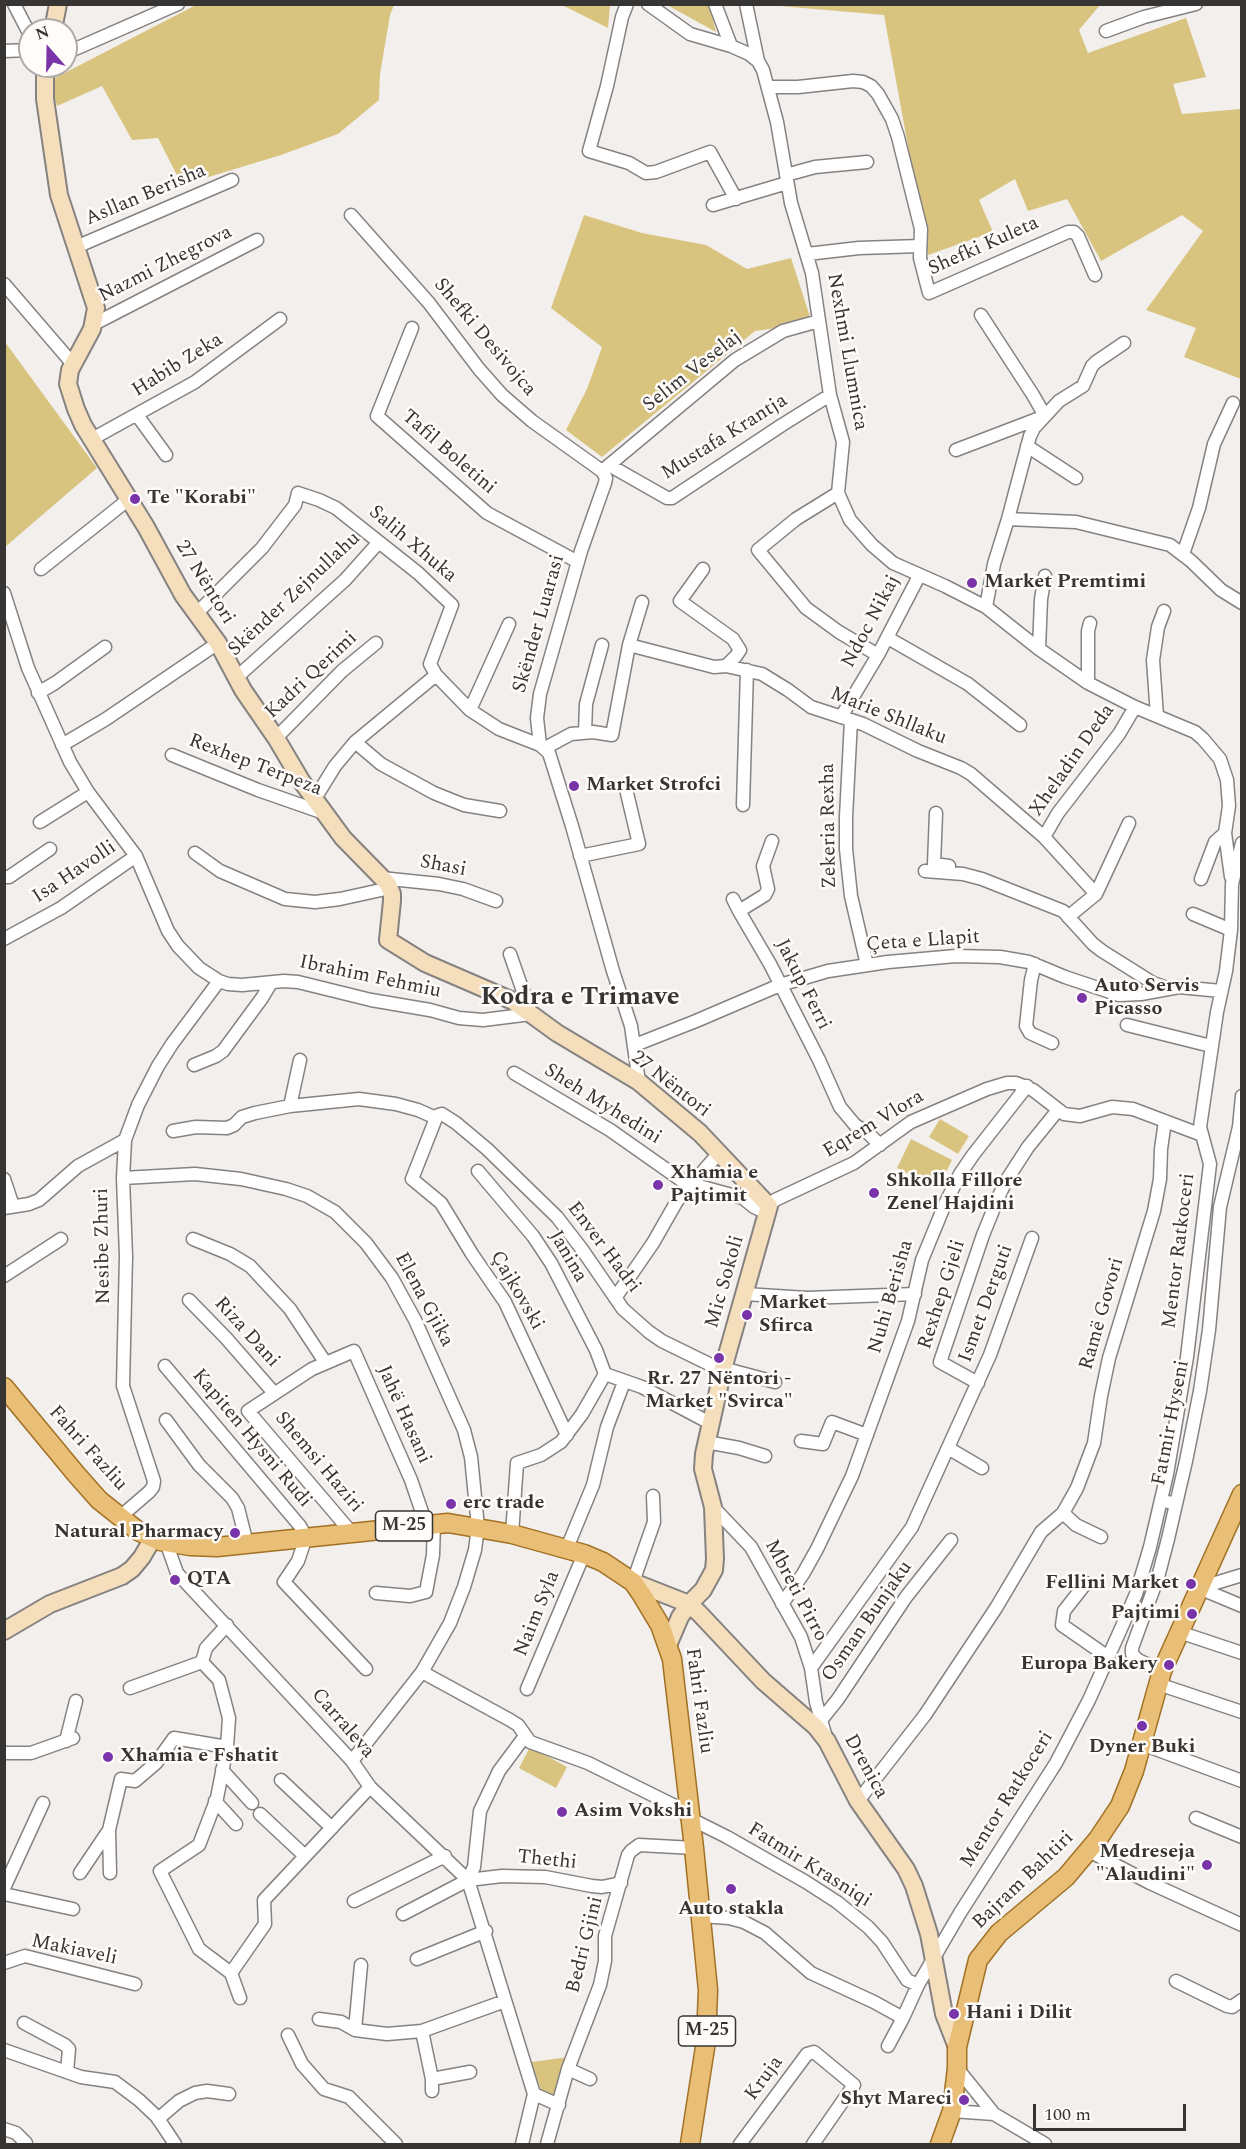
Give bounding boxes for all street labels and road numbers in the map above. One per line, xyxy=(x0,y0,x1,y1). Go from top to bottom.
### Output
street label: Asllan Berisha xyxy=(82,160,210,232)
street label: Shefki Kuleta xyxy=(925,212,1043,282)
street label: Nazmi Zhegrova xyxy=(95,221,237,309)
street label: Nexhmi Llumnica xyxy=(820,271,872,433)
street label: Shefki Desivojca xyxy=(428,274,540,402)
street label: Selim Veselaj xyxy=(639,326,747,418)
street label: Habib Zeka xyxy=(128,329,228,403)
street label: Mustafa Krantja xyxy=(657,390,793,486)
street label: Tafil Boletini xyxy=(396,406,500,500)
street label: Salih Xhuka xyxy=(363,501,461,589)
street label: Skënder Zejnullahu xyxy=(224,528,366,662)
street label: 27 Nëntori xyxy=(169,537,239,629)
street label: Skënder Luarasi xyxy=(509,552,571,696)
street label: Ndoc Nikaj xyxy=(838,571,906,673)
street label: Kadri Qerimi xyxy=(261,627,363,725)
street label: Marie Shllaku xyxy=(826,683,950,751)
street label: Xheladin Deda xyxy=(1025,700,1121,822)
street label: Rexhep Terpeza xyxy=(185,730,325,802)
street label: Zekeria Rexha xyxy=(817,763,843,889)
street label: Isa Havolli xyxy=(29,836,121,910)
street label: Shasi xyxy=(418,851,468,883)
street label: Çeta e Llapit xyxy=(865,926,981,958)
street label: Jakup Ferri xyxy=(769,935,835,1035)
street label: Ibrahim Fehmiu xyxy=(297,951,443,1005)
street label: 27 Nëntori xyxy=(625,1046,715,1124)
street label: Sheh Myhedini xyxy=(539,1059,665,1151)
street label: Eqrem Vlora xyxy=(819,1086,929,1164)
street label: Mentor Ratkoceri xyxy=(1159,1172,1201,1330)
street label: Nesibe Zhuri xyxy=(91,1188,117,1304)
street label: Enver Hadri xyxy=(561,1198,645,1298)
street label: Janina xyxy=(543,1227,591,1287)
street label: Mic Sokoli xyxy=(701,1233,751,1331)
street label: Nuhi Berisha xyxy=(864,1237,920,1357)
street label: Rexhep Gjeli xyxy=(914,1237,972,1353)
street label: Ismet Derguti xyxy=(955,1242,1019,1366)
street label: Çajkovski xyxy=(484,1247,548,1335)
street label: Elena Gjika xyxy=(388,1249,458,1351)
street label: Ramë Govori xyxy=(1075,1255,1131,1373)
street label: Riza Dani xyxy=(208,1293,284,1373)
street label: Fatmir Hyseni xyxy=(1148,1358,1196,1488)
street label: Jahë Hasani xyxy=(371,1362,435,1468)
street label: Kapiten Hysni Rudi xyxy=(186,1365,316,1513)
street label: Fahri Fazliu xyxy=(42,1401,132,1497)
street label: Shemsi Haziri xyxy=(269,1407,367,1519)
road number: M-25 xyxy=(376,1511,432,1541)
street label: Mbreti Pirro xyxy=(758,1536,832,1646)
street label: Osman Bunjaku xyxy=(817,1557,919,1687)
street label: Naim Syla xyxy=(510,1568,566,1660)
street label: Fahri Fazliu xyxy=(679,1647,717,1755)
street label: Carraleva xyxy=(305,1684,379,1764)
street label: Mentor Ratkoceri xyxy=(956,1727,1060,1873)
street label: Drenica xyxy=(837,1730,893,1804)
street label: Fatmir Krasniqi xyxy=(743,1818,875,1914)
street label: Bajram Bahtiri xyxy=(968,1827,1080,1935)
street label: Thethi xyxy=(516,1846,578,1876)
street label: Bedri Gjini xyxy=(562,1894,610,1996)
street label: Makiaveli xyxy=(29,1930,119,1972)
road number: M-25 xyxy=(678,2016,736,2046)
street label: Kruja xyxy=(741,2052,789,2106)

